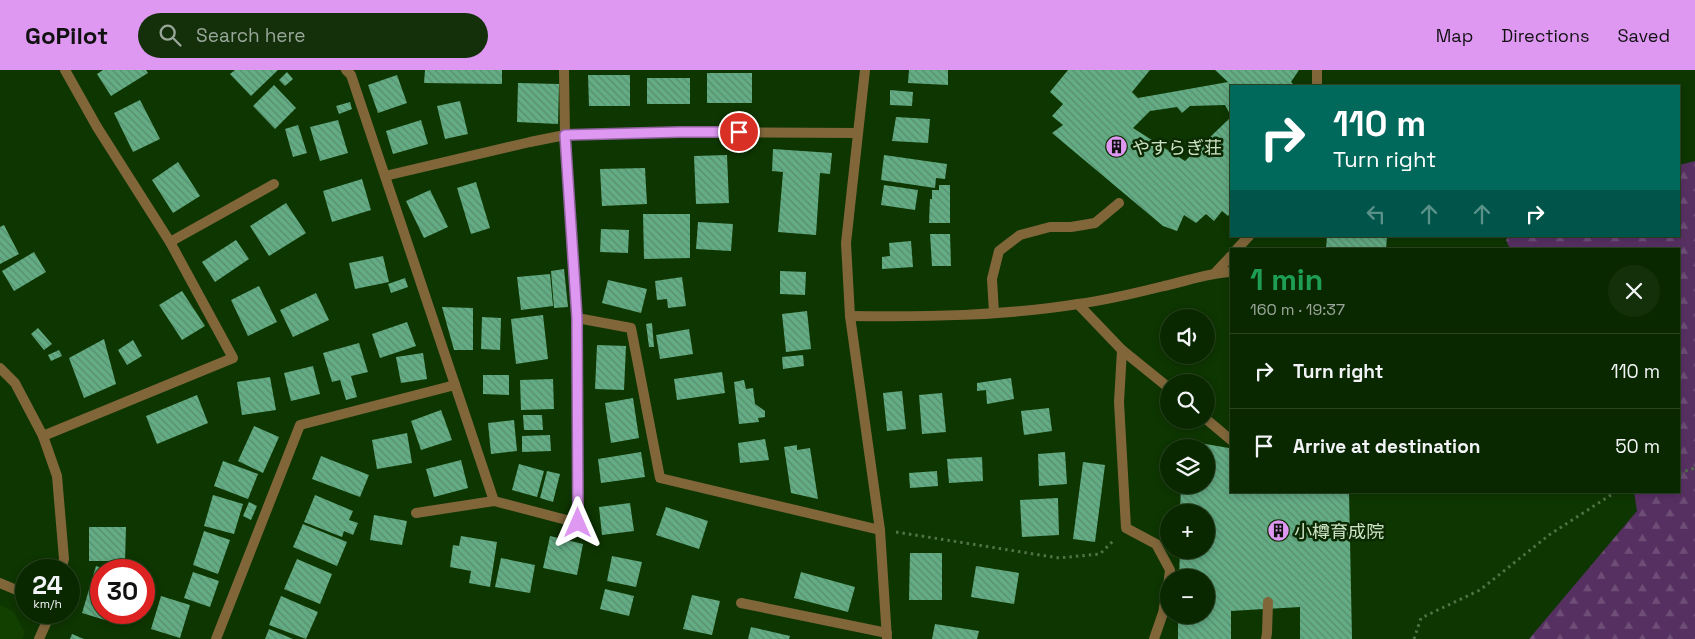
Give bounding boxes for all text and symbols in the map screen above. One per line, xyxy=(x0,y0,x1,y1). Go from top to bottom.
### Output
search box xyxy=(138,13,488,58)
text: GoPilot xyxy=(25,20,108,51)
icon: search xyxy=(156,21,184,49)
text: Search here xyxy=(196,23,306,48)
text: Map xyxy=(1436,24,1473,47)
text: Directions xyxy=(1501,24,1590,47)
text: Saved xyxy=(1618,24,1670,47)
text: 110 m xyxy=(1333,102,1426,146)
icon: right xyxy=(1250,105,1315,170)
pin xyxy=(718,111,760,153)
icon: arrive xyxy=(725,118,753,146)
building icon: やすらぎ荘 xyxy=(1104,135,1128,159)
place label: やすらぎ荘 xyxy=(1132,136,1222,159)
text: Turn right xyxy=(1333,145,1436,173)
icon: left xyxy=(1362,200,1390,228)
icon: ahead xyxy=(1415,200,1443,228)
icon: ahead xyxy=(1468,200,1496,228)
icon: right xyxy=(1521,200,1549,228)
text: 1 min xyxy=(1250,260,1323,299)
button: close xyxy=(1608,265,1660,317)
text: 160 m · 19:37 xyxy=(1250,299,1345,320)
map controls xyxy=(1160,309,1215,624)
button: sound xyxy=(1160,309,1215,364)
icon: right xyxy=(1250,357,1278,385)
text: Turn right xyxy=(1293,359,1383,384)
text: 110 m xyxy=(1611,359,1660,384)
button: search xyxy=(1160,374,1215,429)
icon: arrive xyxy=(1250,432,1278,460)
text: Arrive at destination xyxy=(1293,434,1481,459)
text: 50 m xyxy=(1615,434,1660,459)
button: layers xyxy=(1160,439,1215,494)
position arrow xyxy=(551,496,603,548)
button: + xyxy=(1160,504,1215,559)
building icon: 小樽育成院 xyxy=(1266,519,1290,543)
place label: 小樽育成院 xyxy=(1294,520,1384,543)
speed limit sign: 30 xyxy=(90,559,155,624)
text: 24 xyxy=(32,569,63,601)
button: − xyxy=(1160,569,1215,624)
text: km/h xyxy=(33,596,62,612)

